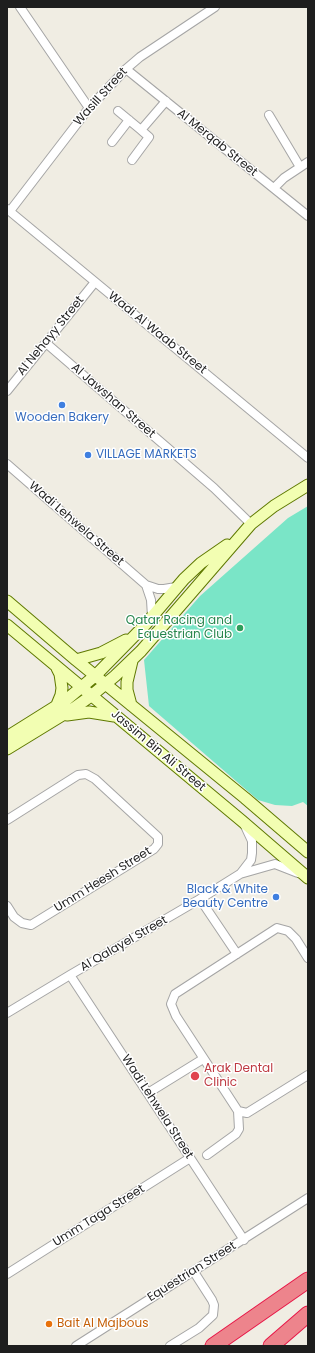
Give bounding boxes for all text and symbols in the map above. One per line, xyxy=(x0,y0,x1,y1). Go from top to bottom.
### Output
street label: Wasill Street xyxy=(71,65,131,129)
street label: Al Merqab Street xyxy=(174,106,260,180)
street label: Wadi Al Waab Street xyxy=(105,289,209,377)
street label: Al Nehayy Street xyxy=(15,293,87,379)
street label: Al Jawshan Street xyxy=(68,361,158,441)
marker: Wooden Bakery xyxy=(57,400,67,410)
place label: Wooden Bakery xyxy=(15,411,109,425)
place label: VILLAGE MARKETS xyxy=(96,448,197,462)
marker: VILLAGE MARKETS xyxy=(83,450,93,460)
street label: Wadi Lehwela Street xyxy=(26,479,126,569)
place label: Qatar Racing and Equestrian Club xyxy=(126,614,232,642)
marker: Qatar Racing and Equestrian Club xyxy=(235,623,245,633)
street label: Jassim Bin Ali Street xyxy=(108,707,208,795)
street label: Umm Heesh Street xyxy=(52,844,154,916)
place label: Black & White Beauty Centre xyxy=(182,883,268,911)
marker: Black & White Beauty Centre xyxy=(271,892,281,902)
street label: Al Qalayel Street xyxy=(78,913,170,975)
street label: Wadi Lehwela Street xyxy=(118,1052,196,1162)
place label: Arak Dental Clinic xyxy=(204,1062,273,1090)
marker: Arak Dental Clinic xyxy=(189,1070,201,1082)
street label: Umm Taga Street xyxy=(51,1182,147,1250)
street label: Equestrian Street xyxy=(145,1239,239,1305)
place label: Bait Al Majbous xyxy=(57,1317,148,1331)
marker: Bait Al Majbous xyxy=(44,1319,54,1329)

